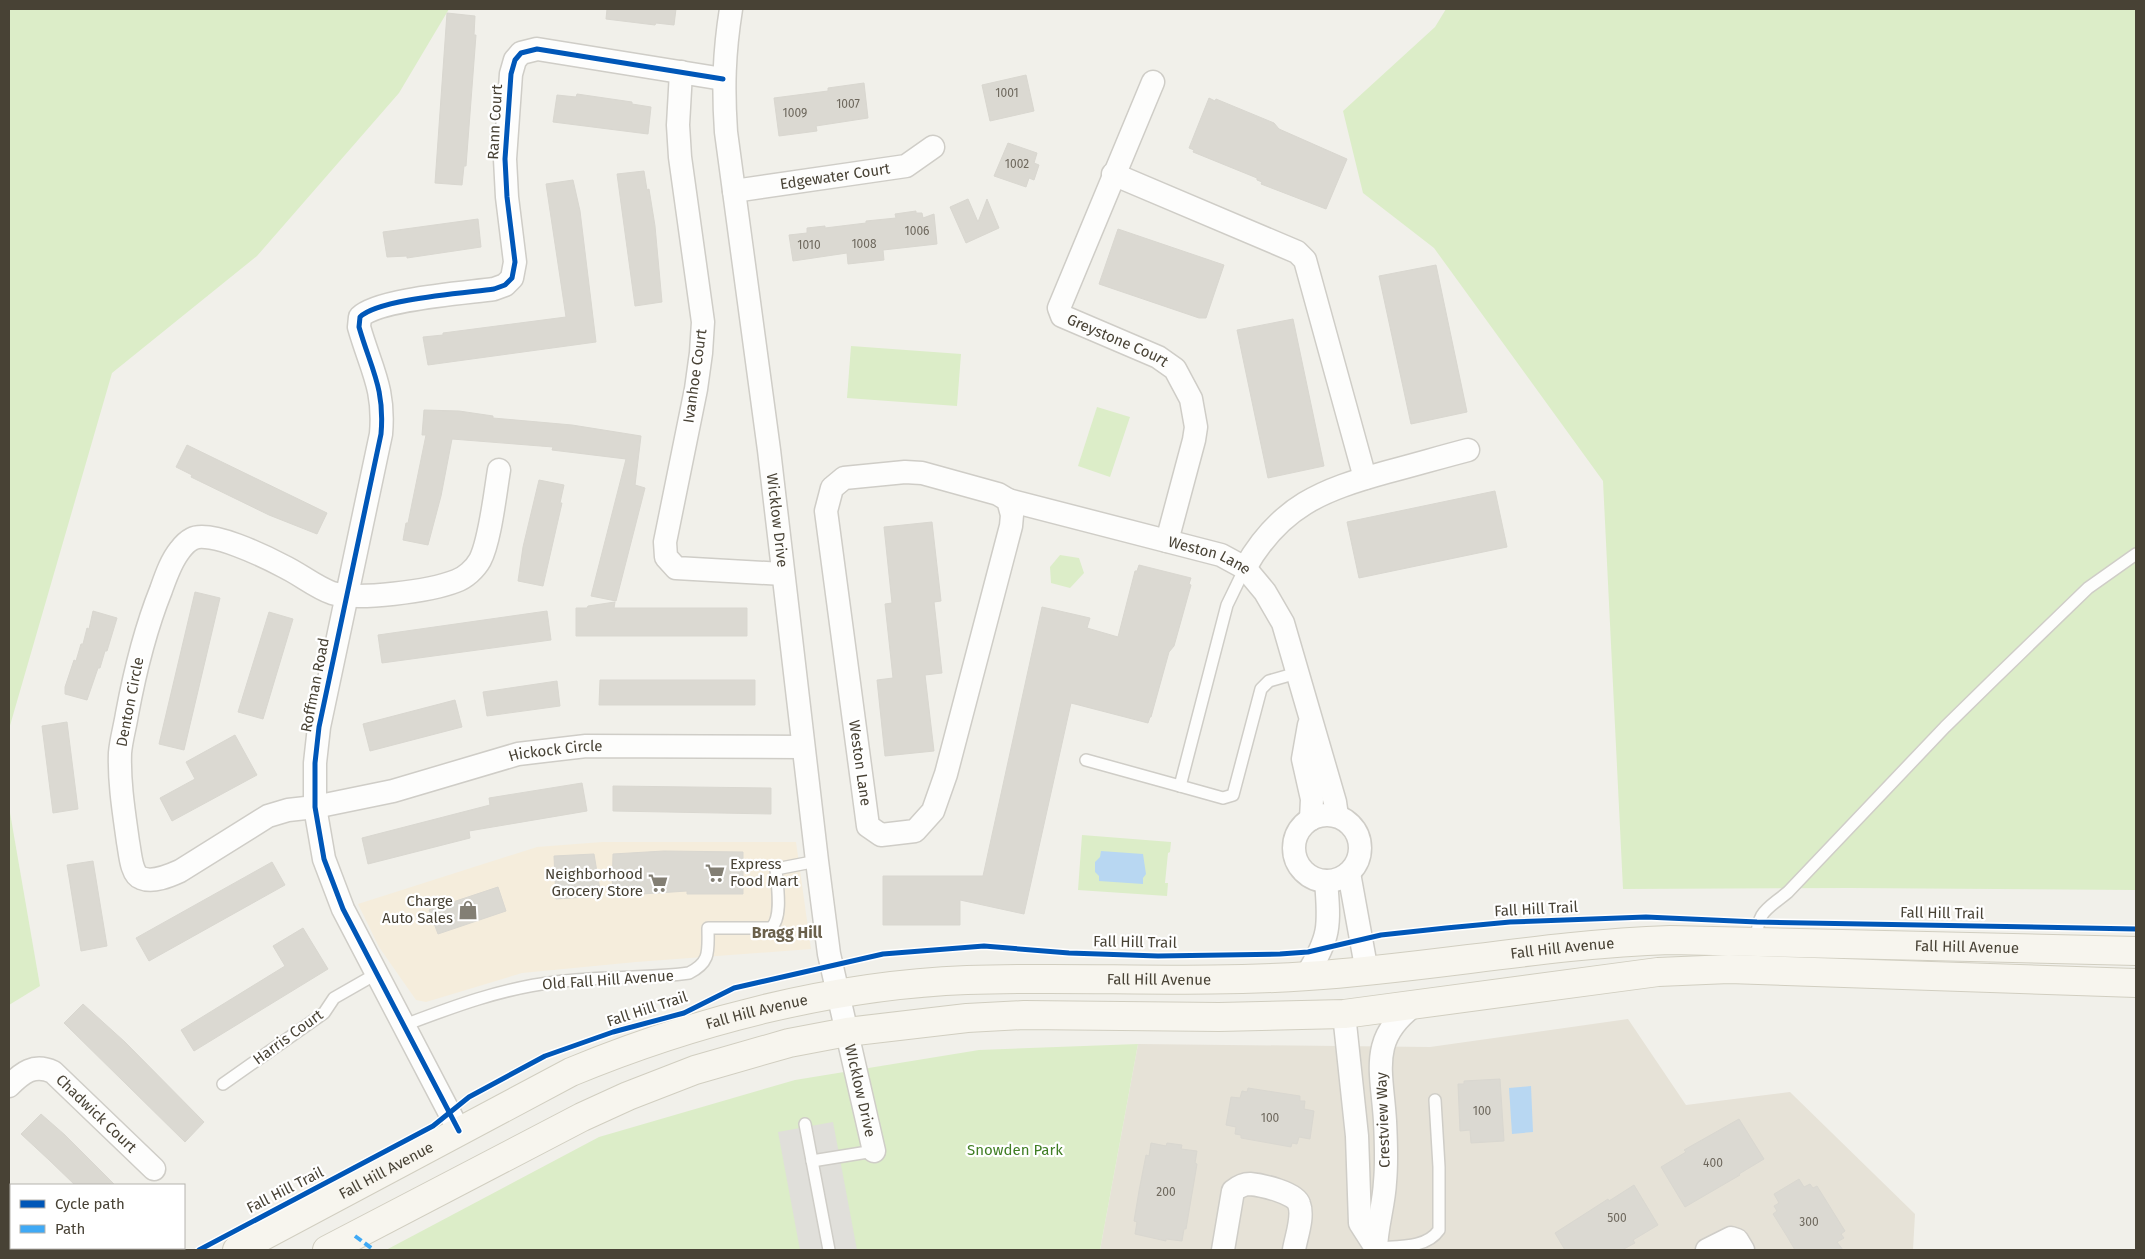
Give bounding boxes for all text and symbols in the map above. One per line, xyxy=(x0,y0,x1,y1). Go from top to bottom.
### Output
street label: Rann Court xyxy=(484,83,506,160)
house number: 1001 xyxy=(995,86,1019,100)
house number: 1007 xyxy=(836,97,860,111)
house number: 1009 xyxy=(783,106,807,120)
house number: 1002 xyxy=(1005,157,1029,171)
street label: Edgewater Court xyxy=(779,159,892,193)
house number: 1006 xyxy=(905,224,929,238)
house number: 1008 xyxy=(851,237,877,251)
house number: 1010 xyxy=(797,238,821,252)
street label: Greystone Court xyxy=(1064,310,1172,371)
street label: Ivanhoe Court xyxy=(679,327,711,424)
street label: Wicklow Drive xyxy=(763,472,792,568)
street label: Weston Lane xyxy=(1166,533,1255,578)
street label: Roffman Road xyxy=(297,636,333,734)
street label: Denton Circle xyxy=(112,656,148,748)
street label: Weston Lane xyxy=(845,719,875,807)
street label: Hickock Circle xyxy=(506,737,602,765)
place label: Express Food Mart xyxy=(730,855,799,890)
supermarket icon: Express Food Mart xyxy=(704,862,726,884)
place label: Neighborhood Grocery Store xyxy=(545,865,643,900)
supermarket icon: Neighborhood Grocery Store xyxy=(647,872,669,894)
place label: Charge Auto Sales xyxy=(382,892,453,927)
street label: Fall Hill Trail xyxy=(1494,898,1579,920)
shop icon: Charge Auto Sales xyxy=(457,899,479,921)
street label: Fall Hill Trail xyxy=(1900,903,1985,923)
district label: Bragg Hill xyxy=(752,923,822,942)
street label: Fall Hill Trail xyxy=(1093,932,1178,952)
street label: Fall Hill Avenue xyxy=(1509,934,1615,963)
street label: Fall Hill Avenue xyxy=(1915,937,2019,957)
street label: Old Fall Hill Avenue xyxy=(542,966,674,994)
street label: Fall Hill Avenue xyxy=(1107,970,1211,989)
street label: Fall Hill Trail xyxy=(604,987,690,1031)
street label: Fall Hill Avenue xyxy=(704,991,809,1033)
street label: Harris Court xyxy=(250,1005,327,1068)
street label: WIcklow Drive xyxy=(841,1042,880,1139)
street label: Chadwick Court xyxy=(52,1071,141,1157)
street label: Crestview Way xyxy=(1372,1071,1394,1168)
house number: 100 xyxy=(1473,1104,1492,1118)
house number: 100 xyxy=(1261,1111,1280,1125)
street label: Fall Hill Avenue xyxy=(336,1138,436,1203)
park label: Snowden Park xyxy=(967,1141,1063,1159)
house number: 400 xyxy=(1703,1156,1723,1170)
street label: Fall Hill Trail xyxy=(244,1163,327,1217)
legend xyxy=(10,1184,185,1249)
house number: 200 xyxy=(1156,1185,1176,1199)
text: Cycle path xyxy=(55,1195,125,1213)
house number: 500 xyxy=(1607,1211,1627,1225)
house number: 300 xyxy=(1799,1215,1819,1229)
text: Path xyxy=(55,1220,85,1238)

